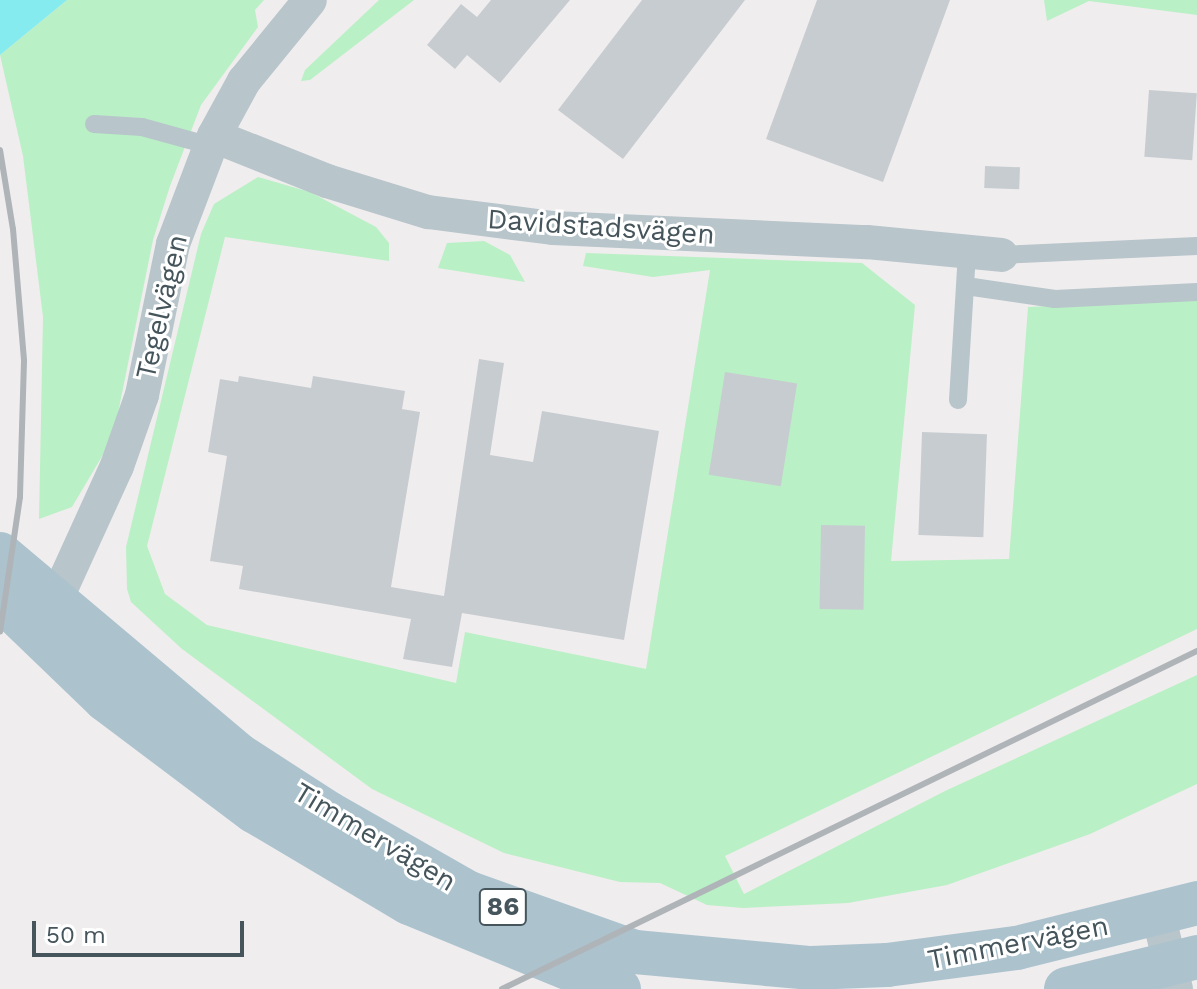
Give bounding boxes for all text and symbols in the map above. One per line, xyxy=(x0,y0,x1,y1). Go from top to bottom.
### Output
street label: Davidstadsvägen xyxy=(486,202,716,252)
street label: Tegelvägen xyxy=(129,231,195,383)
street label: Timmervägen xyxy=(288,775,462,899)
road number: 86 xyxy=(477,885,529,929)
scale bar xyxy=(36,905,248,955)
street label: Timmervägen xyxy=(925,909,1111,977)
text: 50 m xyxy=(46,921,106,949)

